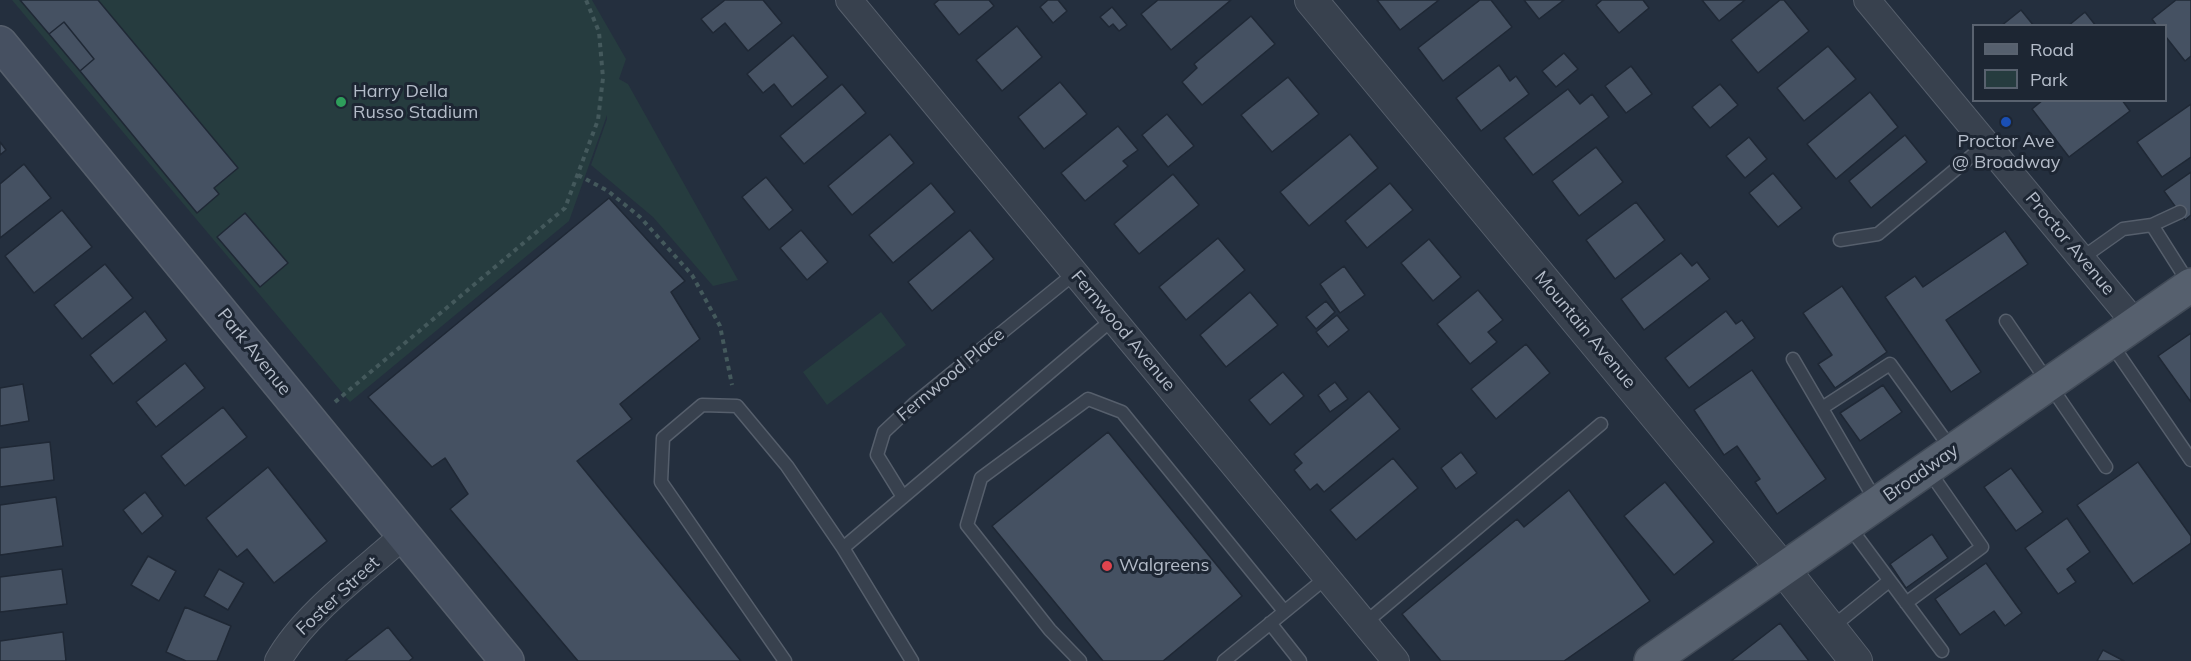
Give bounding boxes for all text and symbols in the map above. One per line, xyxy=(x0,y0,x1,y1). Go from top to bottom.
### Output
legend xyxy=(1972,24,2167,102)
text: Road xyxy=(2030,38,2074,61)
text: Park xyxy=(2030,68,2068,91)
place label: Harry Della Russo Stadium xyxy=(353,81,478,124)
marker: Harry Della Russo Stadium xyxy=(334,95,348,109)
marker: Proctor Ave @ Broadway xyxy=(1999,115,2013,129)
place label: Proctor Ave @ Broadway xyxy=(1952,131,2060,174)
street label: Proctor Avenue xyxy=(2021,188,2119,300)
street label: Fernwood Avenue xyxy=(1066,266,1180,396)
street label: Mountain Avenue xyxy=(1530,267,1640,393)
street label: Park Avenue xyxy=(212,304,296,400)
street label: Fernwood Place xyxy=(893,324,1009,426)
street label: Broadway xyxy=(1879,439,1963,507)
street label: Foster Street xyxy=(292,552,384,640)
place label: Walgreens xyxy=(1119,555,1209,577)
marker: Walgreens xyxy=(1100,559,1114,573)

